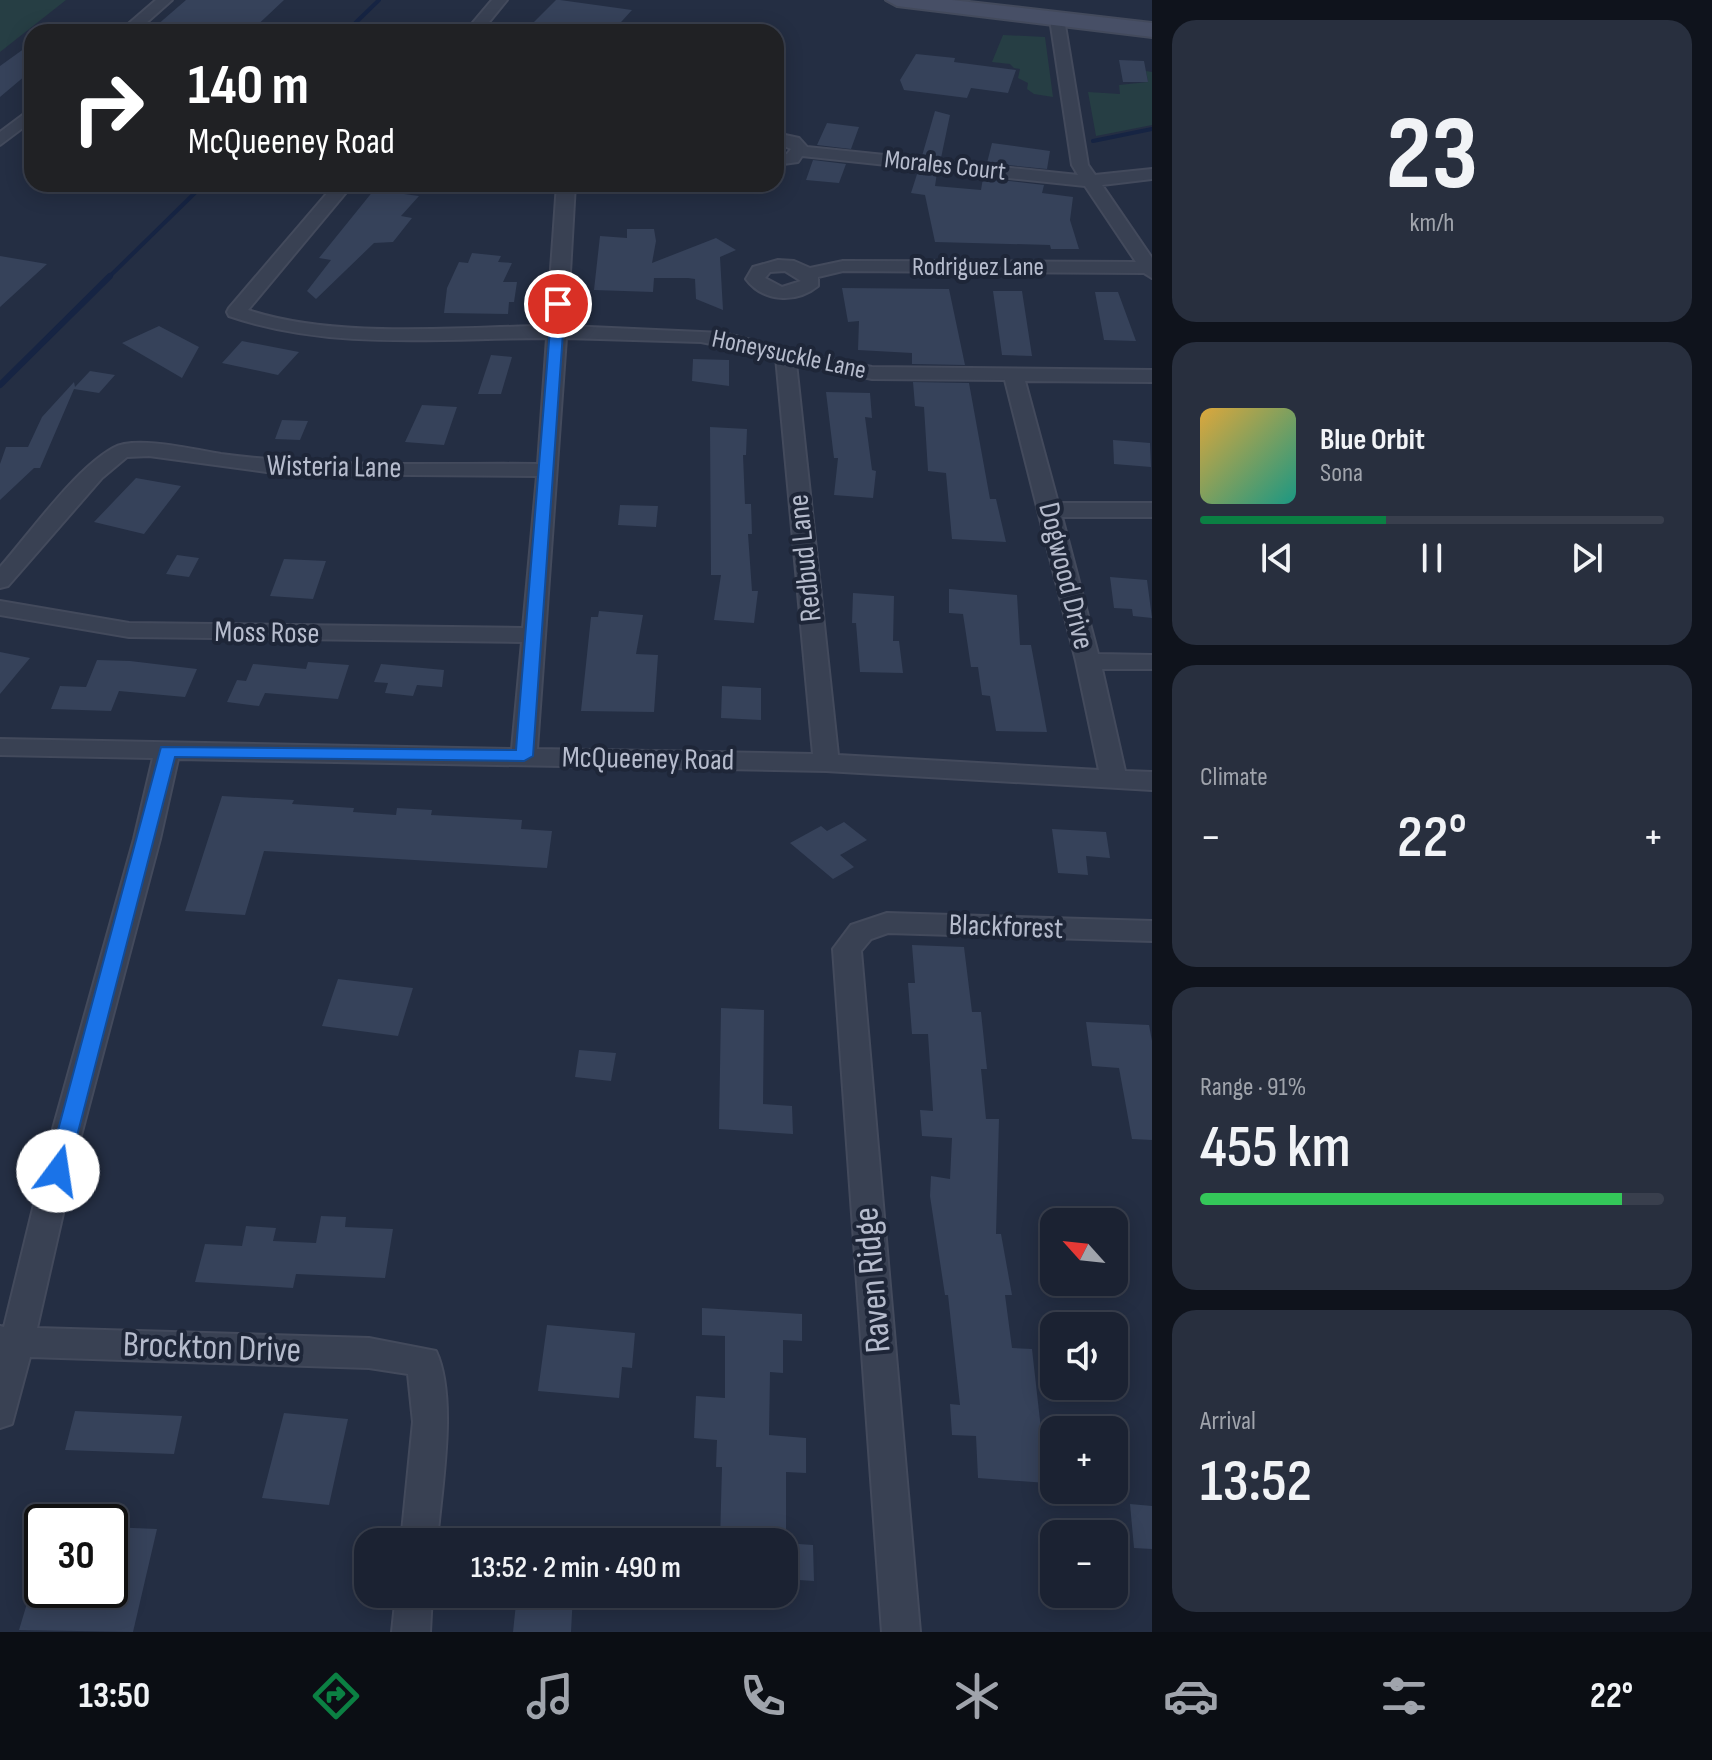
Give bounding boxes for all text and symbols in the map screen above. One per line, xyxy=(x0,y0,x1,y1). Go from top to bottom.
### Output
text: 140 m xyxy=(188,53,309,120)
icon: right xyxy=(56,56,160,160)
text: 23 xyxy=(1386,93,1478,218)
text: McQueeney Road xyxy=(188,121,395,164)
street label: Morales Court xyxy=(883,144,1007,188)
text: km/h xyxy=(1410,208,1454,239)
street label: Rodriguez Lane xyxy=(912,252,1044,283)
pin xyxy=(524,270,592,338)
icon: arrive xyxy=(536,282,580,326)
street label: Honeysuckle Lane xyxy=(709,324,869,386)
text: Blue Orbit xyxy=(1320,422,1425,458)
street label: Wisteria Lane xyxy=(266,448,402,486)
text: Sona xyxy=(1320,458,1363,489)
street label: Redbud Lane xyxy=(780,493,830,623)
street label: Dogwood Drive xyxy=(1030,499,1102,653)
icon: previous xyxy=(1255,536,1299,580)
icon: pause xyxy=(1410,536,1454,580)
icon: next xyxy=(1565,536,1609,580)
street label: Moss Rose xyxy=(214,614,320,652)
street label: McQueeney Road xyxy=(562,739,734,779)
text: Climate xyxy=(1200,762,1268,793)
text: 22° xyxy=(1397,802,1467,874)
text: − xyxy=(1200,811,1222,864)
text: + xyxy=(1642,811,1664,864)
street label: Blackforest xyxy=(948,907,1064,947)
text: Range · 91% xyxy=(1200,1072,1306,1103)
text: 455 km xyxy=(1200,1112,1351,1184)
position arrow xyxy=(16,1129,100,1213)
street label: Raven Ridge xyxy=(845,1205,901,1355)
north arrow xyxy=(1040,1208,1128,1296)
map controls xyxy=(1040,1208,1128,1608)
button: sound xyxy=(1040,1312,1128,1400)
street label: Brockton Drive xyxy=(122,1323,302,1373)
text: Arrival xyxy=(1200,1406,1256,1437)
button: + xyxy=(1040,1416,1128,1504)
text: 13:52 xyxy=(1200,1446,1312,1518)
speed limit sign: 30 xyxy=(24,1504,128,1608)
button: − xyxy=(1040,1520,1128,1608)
text: 13:52 · 2 min · 490 m xyxy=(471,1550,681,1586)
icon: directions xyxy=(308,1668,364,1724)
icon: music xyxy=(522,1668,578,1724)
icon: phone xyxy=(735,1668,791,1724)
icon: climate xyxy=(949,1668,1005,1724)
icon: car xyxy=(1163,1668,1219,1724)
icon: filters xyxy=(1376,1668,1432,1724)
text: 13:50 xyxy=(79,1675,150,1718)
text: 22° xyxy=(1590,1675,1633,1718)

